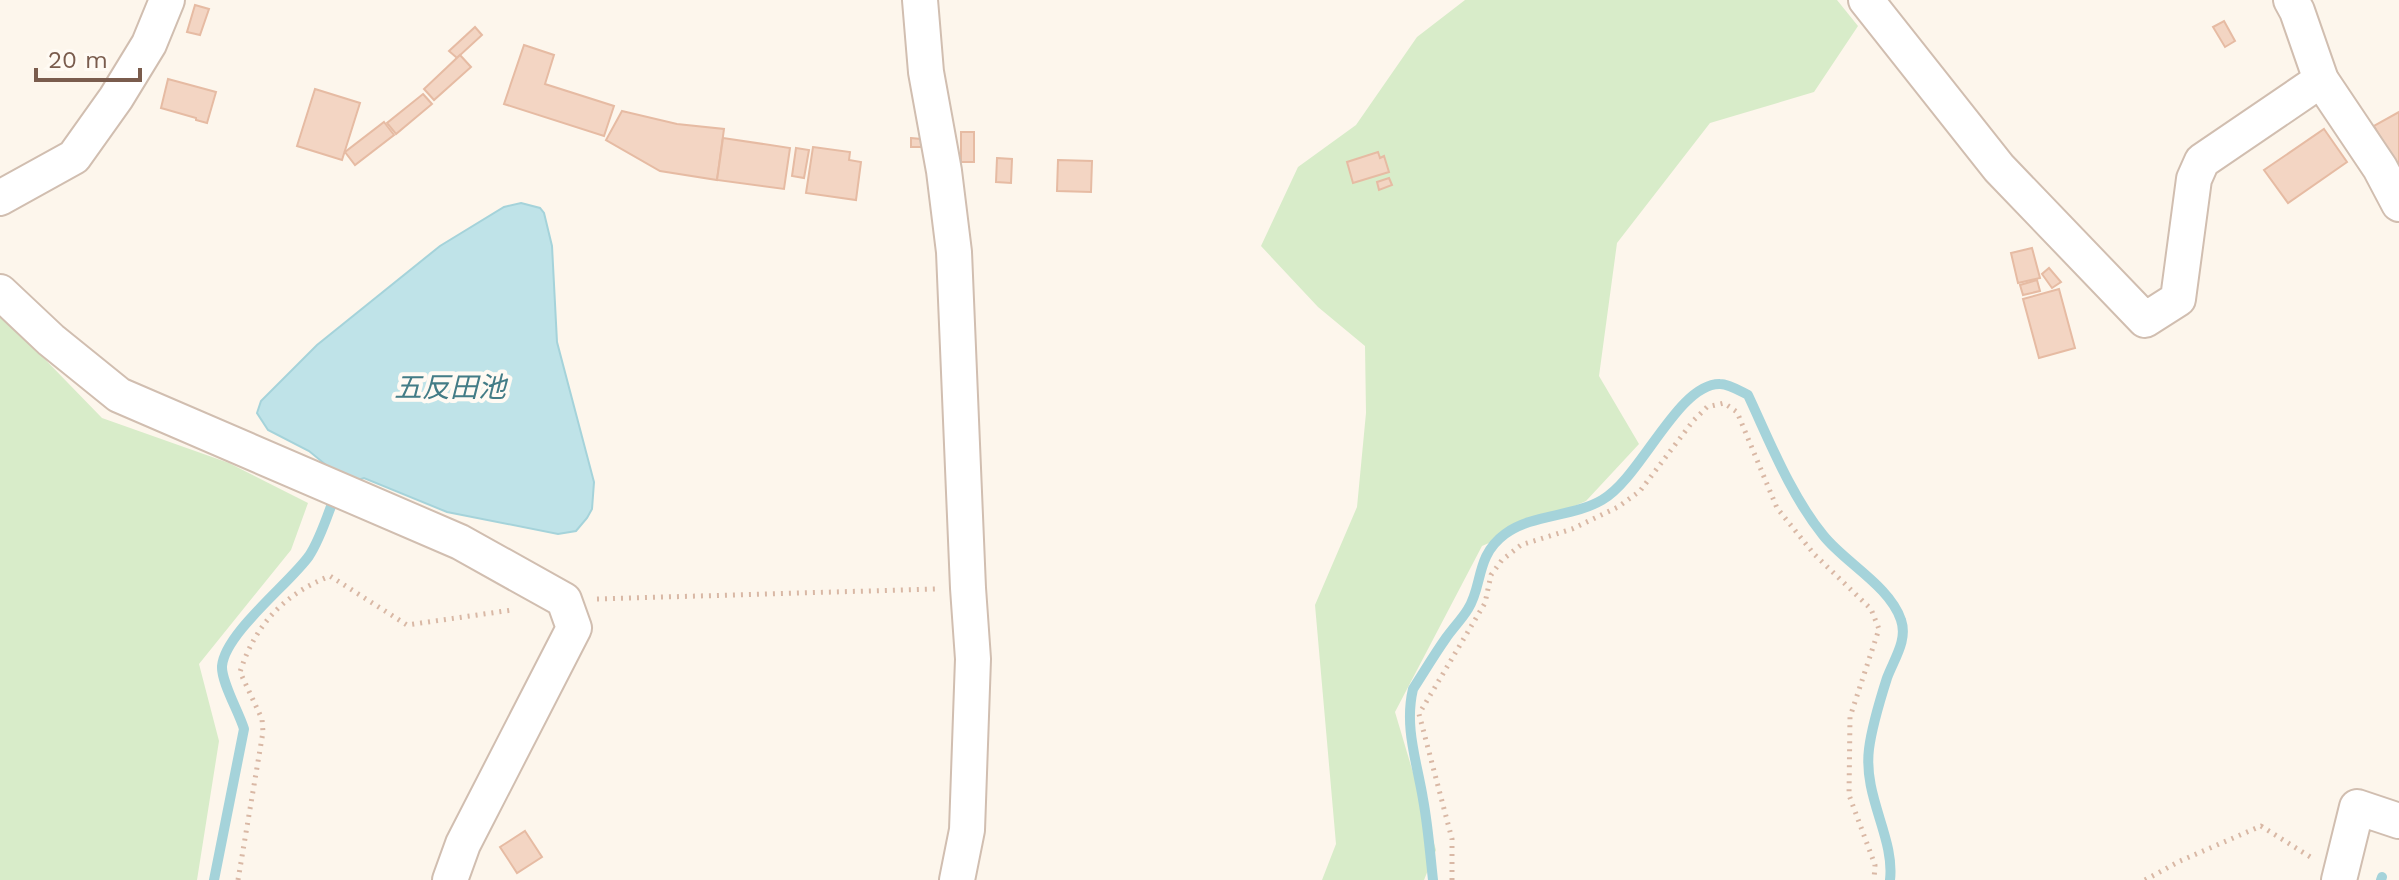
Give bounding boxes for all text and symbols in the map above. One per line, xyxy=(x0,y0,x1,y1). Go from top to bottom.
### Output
scale bar xyxy=(36,32,140,82)
text: 20 m xyxy=(48,46,108,74)
water label: 五反田池 xyxy=(394,371,509,404)

